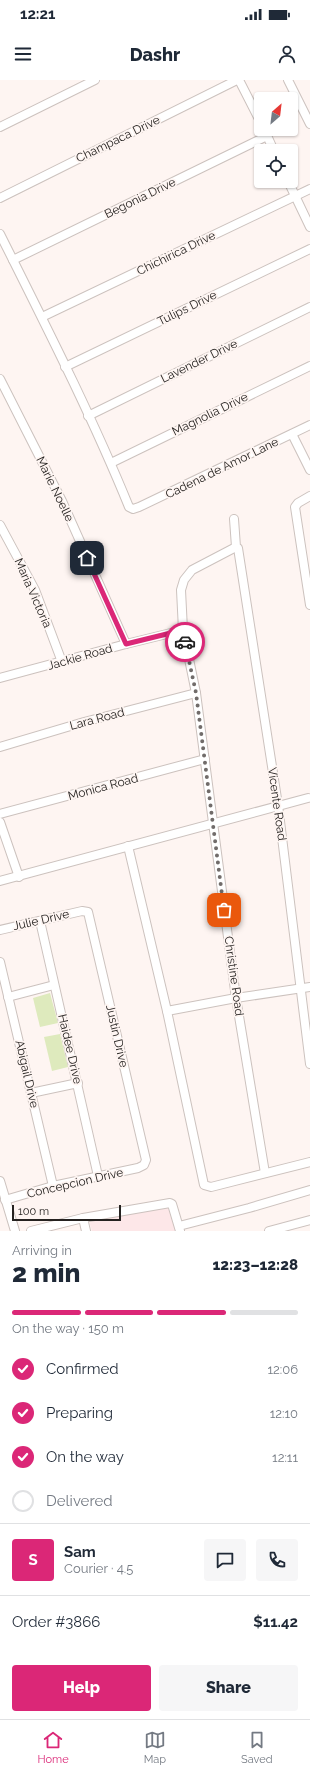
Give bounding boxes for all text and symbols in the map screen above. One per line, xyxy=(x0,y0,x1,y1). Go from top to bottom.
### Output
text: 12:21 xyxy=(20,5,55,23)
icon: menu xyxy=(12,43,34,65)
icon: person xyxy=(276,43,298,65)
text: Dashr xyxy=(130,44,180,65)
north arrow xyxy=(254,92,298,136)
map controls xyxy=(254,92,298,188)
street label: Champaca Drive xyxy=(74,113,162,165)
button: locate xyxy=(254,144,298,188)
street label: Begonia Drive xyxy=(102,175,178,221)
street label: Chichirica Drive xyxy=(134,228,218,278)
street label: Tulips Drive xyxy=(155,288,219,328)
street label: Lavender Drive xyxy=(158,336,240,386)
street label: Magnolia Drive xyxy=(170,390,250,438)
street label: Cadena de Amor Lane xyxy=(163,435,281,501)
street label: Marie Noelle xyxy=(33,454,77,524)
pin xyxy=(70,541,104,575)
icon: home xyxy=(76,547,98,569)
street label: Maria Victoria xyxy=(11,556,55,630)
courier xyxy=(165,622,205,662)
icon: car xyxy=(174,631,196,653)
street label: Jackie Road xyxy=(46,641,114,673)
street label: Lara Road xyxy=(68,705,126,733)
street label: Vicente Road xyxy=(265,766,289,842)
street label: Monica Road xyxy=(66,771,140,803)
pin xyxy=(207,893,241,927)
icon: bag xyxy=(213,899,235,921)
street label: Julie Drive xyxy=(11,907,71,933)
street label: Christine Road xyxy=(221,935,247,1017)
street label: Justin Drive xyxy=(103,1003,131,1069)
street label: Haidee Drive xyxy=(55,1013,85,1085)
street label: Abigail Drive xyxy=(12,1039,42,1109)
street label: Concepcion Drive xyxy=(25,1165,125,1201)
scale bar xyxy=(12,1203,121,1222)
text: 100 m xyxy=(18,1205,49,1218)
text: Arriving in xyxy=(12,1243,72,1258)
text: 12:23–12:28 xyxy=(213,1256,298,1274)
text: 2 min xyxy=(12,1258,80,1288)
text: On the way · 150 m xyxy=(12,1321,124,1336)
icon: check xyxy=(12,1358,34,1380)
text: Confirmed xyxy=(46,1360,119,1378)
text: 12:06 xyxy=(267,1362,298,1377)
icon: check xyxy=(12,1402,34,1424)
text: Preparing xyxy=(46,1404,113,1422)
text: 12:10 xyxy=(270,1406,298,1421)
icon: check xyxy=(12,1446,34,1468)
text: On the way xyxy=(46,1448,124,1466)
text: 12:11 xyxy=(272,1450,298,1465)
text: Delivered xyxy=(46,1492,113,1510)
button: chat xyxy=(204,1539,246,1581)
button: phone xyxy=(256,1539,298,1581)
text: Sam xyxy=(64,1543,96,1561)
text: S xyxy=(28,1551,38,1569)
text: Courier · 4.5 xyxy=(64,1561,133,1576)
text: Order #3866 xyxy=(12,1613,100,1631)
text: $11.42 xyxy=(253,1613,298,1631)
button: Help xyxy=(12,1665,151,1711)
button: Share xyxy=(159,1665,298,1711)
tab: Home xyxy=(38,1729,69,1766)
tab: Map xyxy=(144,1729,166,1766)
tab: Saved xyxy=(241,1729,272,1766)

